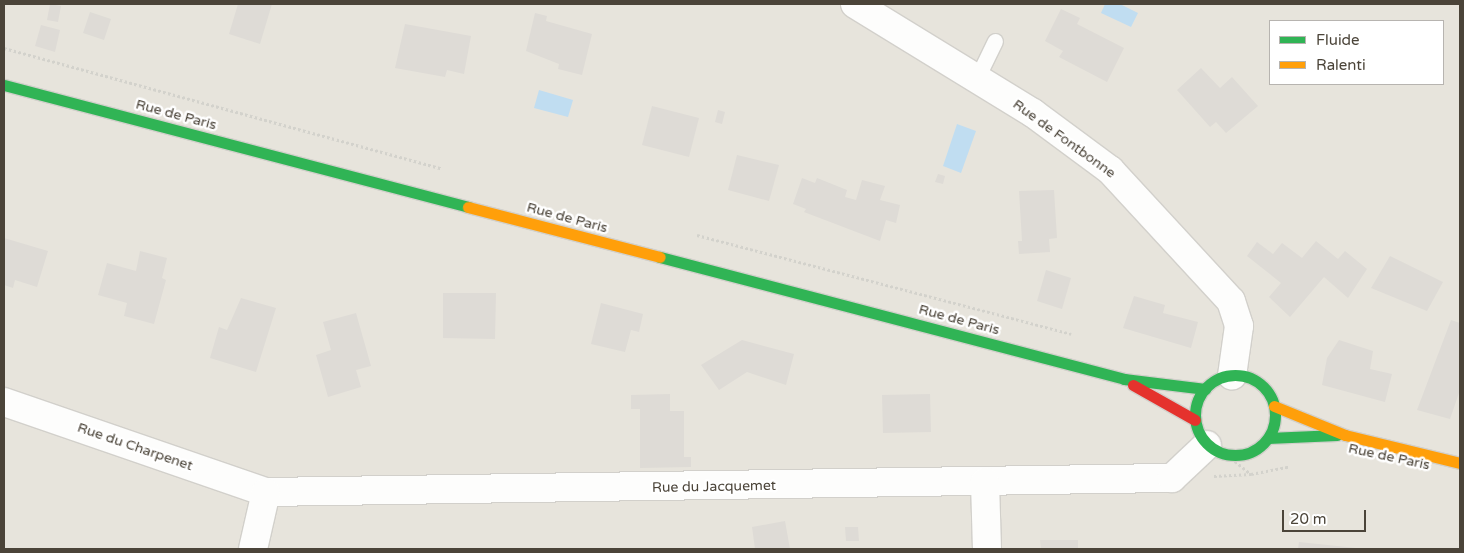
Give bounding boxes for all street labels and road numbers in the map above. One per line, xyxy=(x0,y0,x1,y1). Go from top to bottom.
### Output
street label: Rue de Paris xyxy=(134,96,218,134)
street label: Rue de Fontbonne xyxy=(1009,96,1119,182)
street label: Rue de Paris xyxy=(525,199,609,237)
street label: Rue de Paris xyxy=(917,301,1001,339)
street label: Rue du Charpenet xyxy=(75,419,195,475)
street label: Rue de Paris xyxy=(1347,440,1431,474)
street label: Rue du Jacquemet xyxy=(652,478,776,496)

